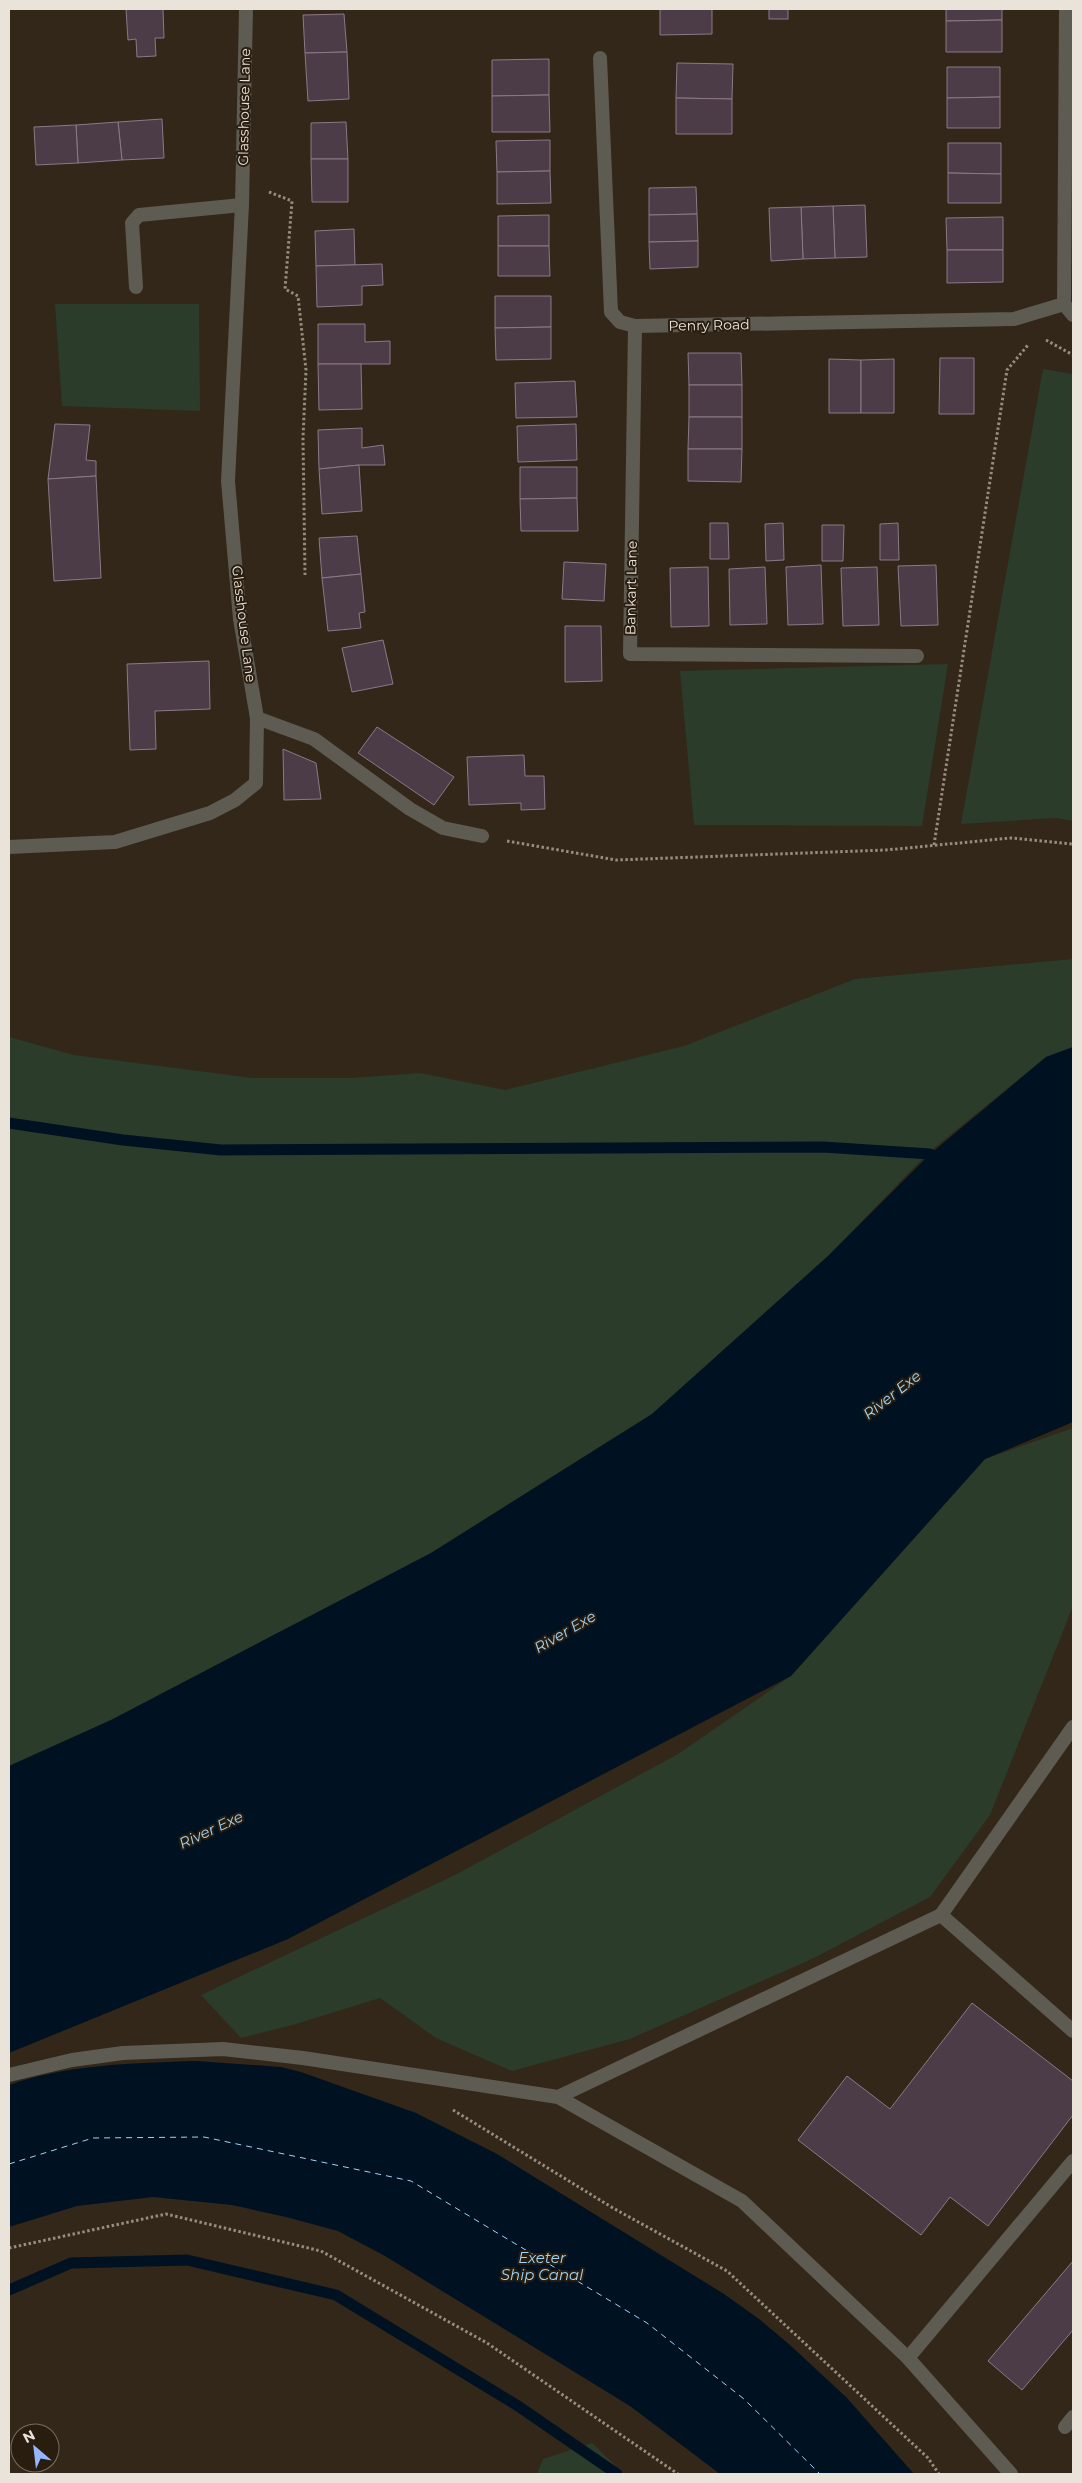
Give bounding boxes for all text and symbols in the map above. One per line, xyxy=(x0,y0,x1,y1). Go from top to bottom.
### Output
street label: Glasshouse Lane xyxy=(234,48,254,166)
street label: Penry Road xyxy=(668,315,750,335)
street label: Bankart Lane xyxy=(621,541,641,635)
street label: Glasshouse Lane xyxy=(228,565,260,683)
water label: River Exe xyxy=(859,1366,924,1423)
water label: River Exe xyxy=(530,1606,599,1657)
water label: River Exe xyxy=(176,1806,246,1853)
water label: Exeter Ship Canal xyxy=(501,2248,583,2284)
north arrow xyxy=(10,2423,60,2473)
text: N xyxy=(20,2426,38,2447)

